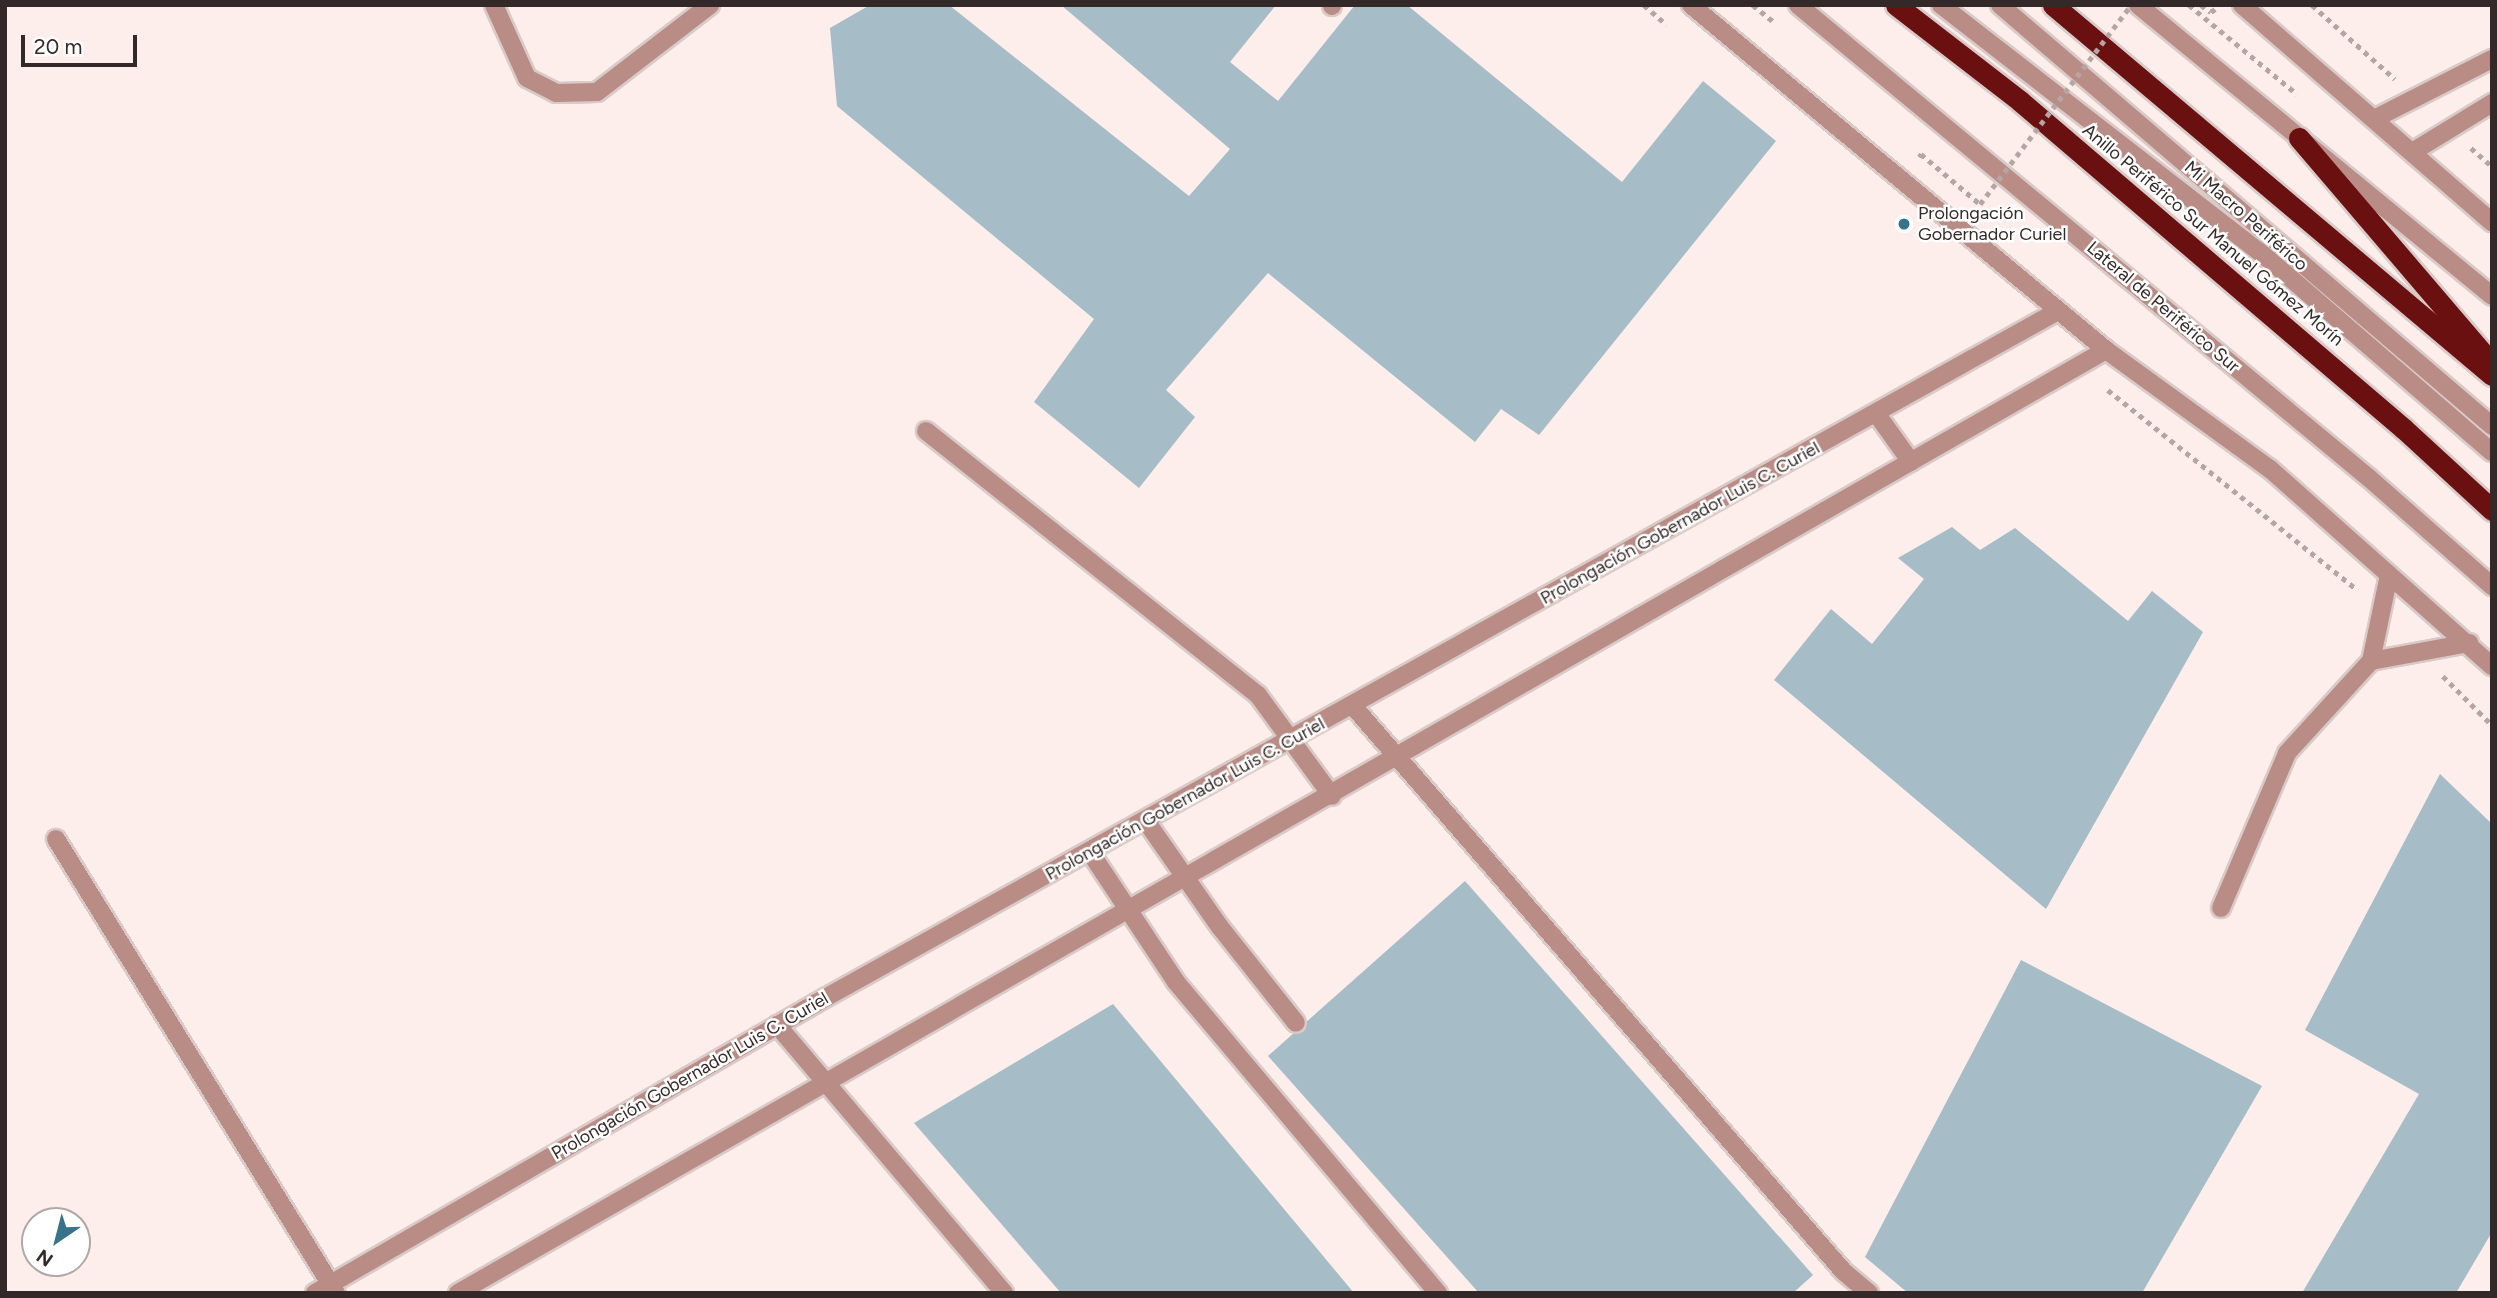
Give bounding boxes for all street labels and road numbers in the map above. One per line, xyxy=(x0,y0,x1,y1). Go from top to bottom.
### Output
street label: Anillo Periférico Sur Manuel Gómez Morín xyxy=(2078,119,2348,351)
street label: Mi Macro Periférico xyxy=(2180,157,2312,275)
street label: Lateral de Periférico Sur xyxy=(2082,237,2244,377)
street label: Prolongación Gobernador Luis C. Curiel xyxy=(1537,437,1823,609)
street label: Prolongación Gobernador Luis C. Curiel xyxy=(1042,713,1328,885)
street label: Prolongación Gobernador Luis C. Curiel xyxy=(548,988,832,1164)

